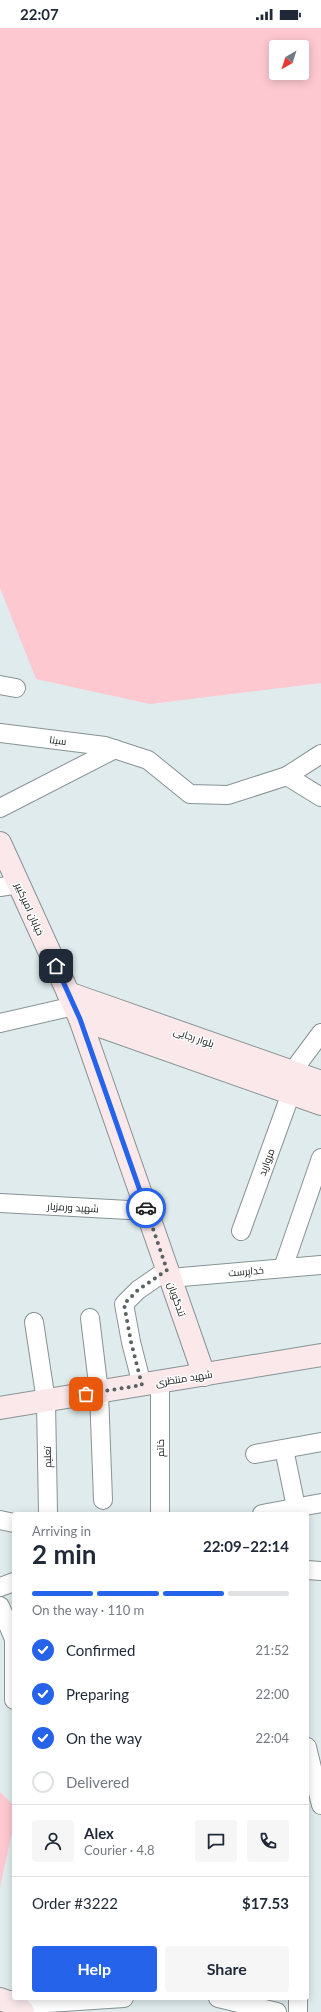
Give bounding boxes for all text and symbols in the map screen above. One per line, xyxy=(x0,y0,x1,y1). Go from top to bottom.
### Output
text: 22:07 xyxy=(20,5,59,23)
north arrow xyxy=(269,40,309,80)
map controls xyxy=(269,40,309,80)
street label: سینا xyxy=(49,733,67,747)
street label: خیابان امیرکبیر xyxy=(12,880,47,938)
pin xyxy=(39,949,73,983)
icon: home xyxy=(45,955,67,977)
street label: بلوار رجایی xyxy=(172,1024,216,1050)
street label: مروارید xyxy=(256,1147,276,1177)
courier xyxy=(126,1188,166,1228)
icon: car xyxy=(135,1197,157,1219)
street label: شهید ورمزیار xyxy=(46,1200,99,1215)
street label: خداپرست xyxy=(228,1263,264,1280)
street label: تندگویان xyxy=(165,1280,189,1318)
street label: شهید منتظری xyxy=(155,1368,213,1389)
pin xyxy=(69,1377,103,1411)
icon: bag xyxy=(75,1383,97,1405)
street label: خاتم xyxy=(154,1439,168,1457)
street label: تعلیم xyxy=(41,1446,55,1468)
text: Arriving in xyxy=(32,1523,91,1539)
text: 22:09–22:14 xyxy=(203,1537,289,1555)
text: 2 min xyxy=(32,1538,96,1570)
text: On the way · 110 m xyxy=(32,1602,144,1618)
icon: check xyxy=(32,1639,54,1661)
text: Confirmed xyxy=(66,1641,135,1659)
text: 21:52 xyxy=(256,1642,289,1658)
icon: check xyxy=(32,1683,54,1705)
text: Preparing xyxy=(66,1685,129,1703)
text: 22:00 xyxy=(256,1686,289,1702)
icon: check xyxy=(32,1727,54,1749)
text: On the way xyxy=(66,1729,142,1747)
text: 22:04 xyxy=(256,1730,289,1746)
text: Delivered xyxy=(66,1773,129,1791)
button: person xyxy=(32,1820,74,1862)
button: chat xyxy=(195,1820,237,1862)
button: phone xyxy=(247,1820,289,1862)
text: Alex xyxy=(84,1824,114,1842)
text: Courier · 4.8 xyxy=(84,1842,155,1858)
text: Order #3222 xyxy=(32,1894,118,1912)
text: $17.53 xyxy=(242,1894,289,1912)
button: Help xyxy=(32,1946,157,1992)
button: Share xyxy=(165,1946,289,1992)

